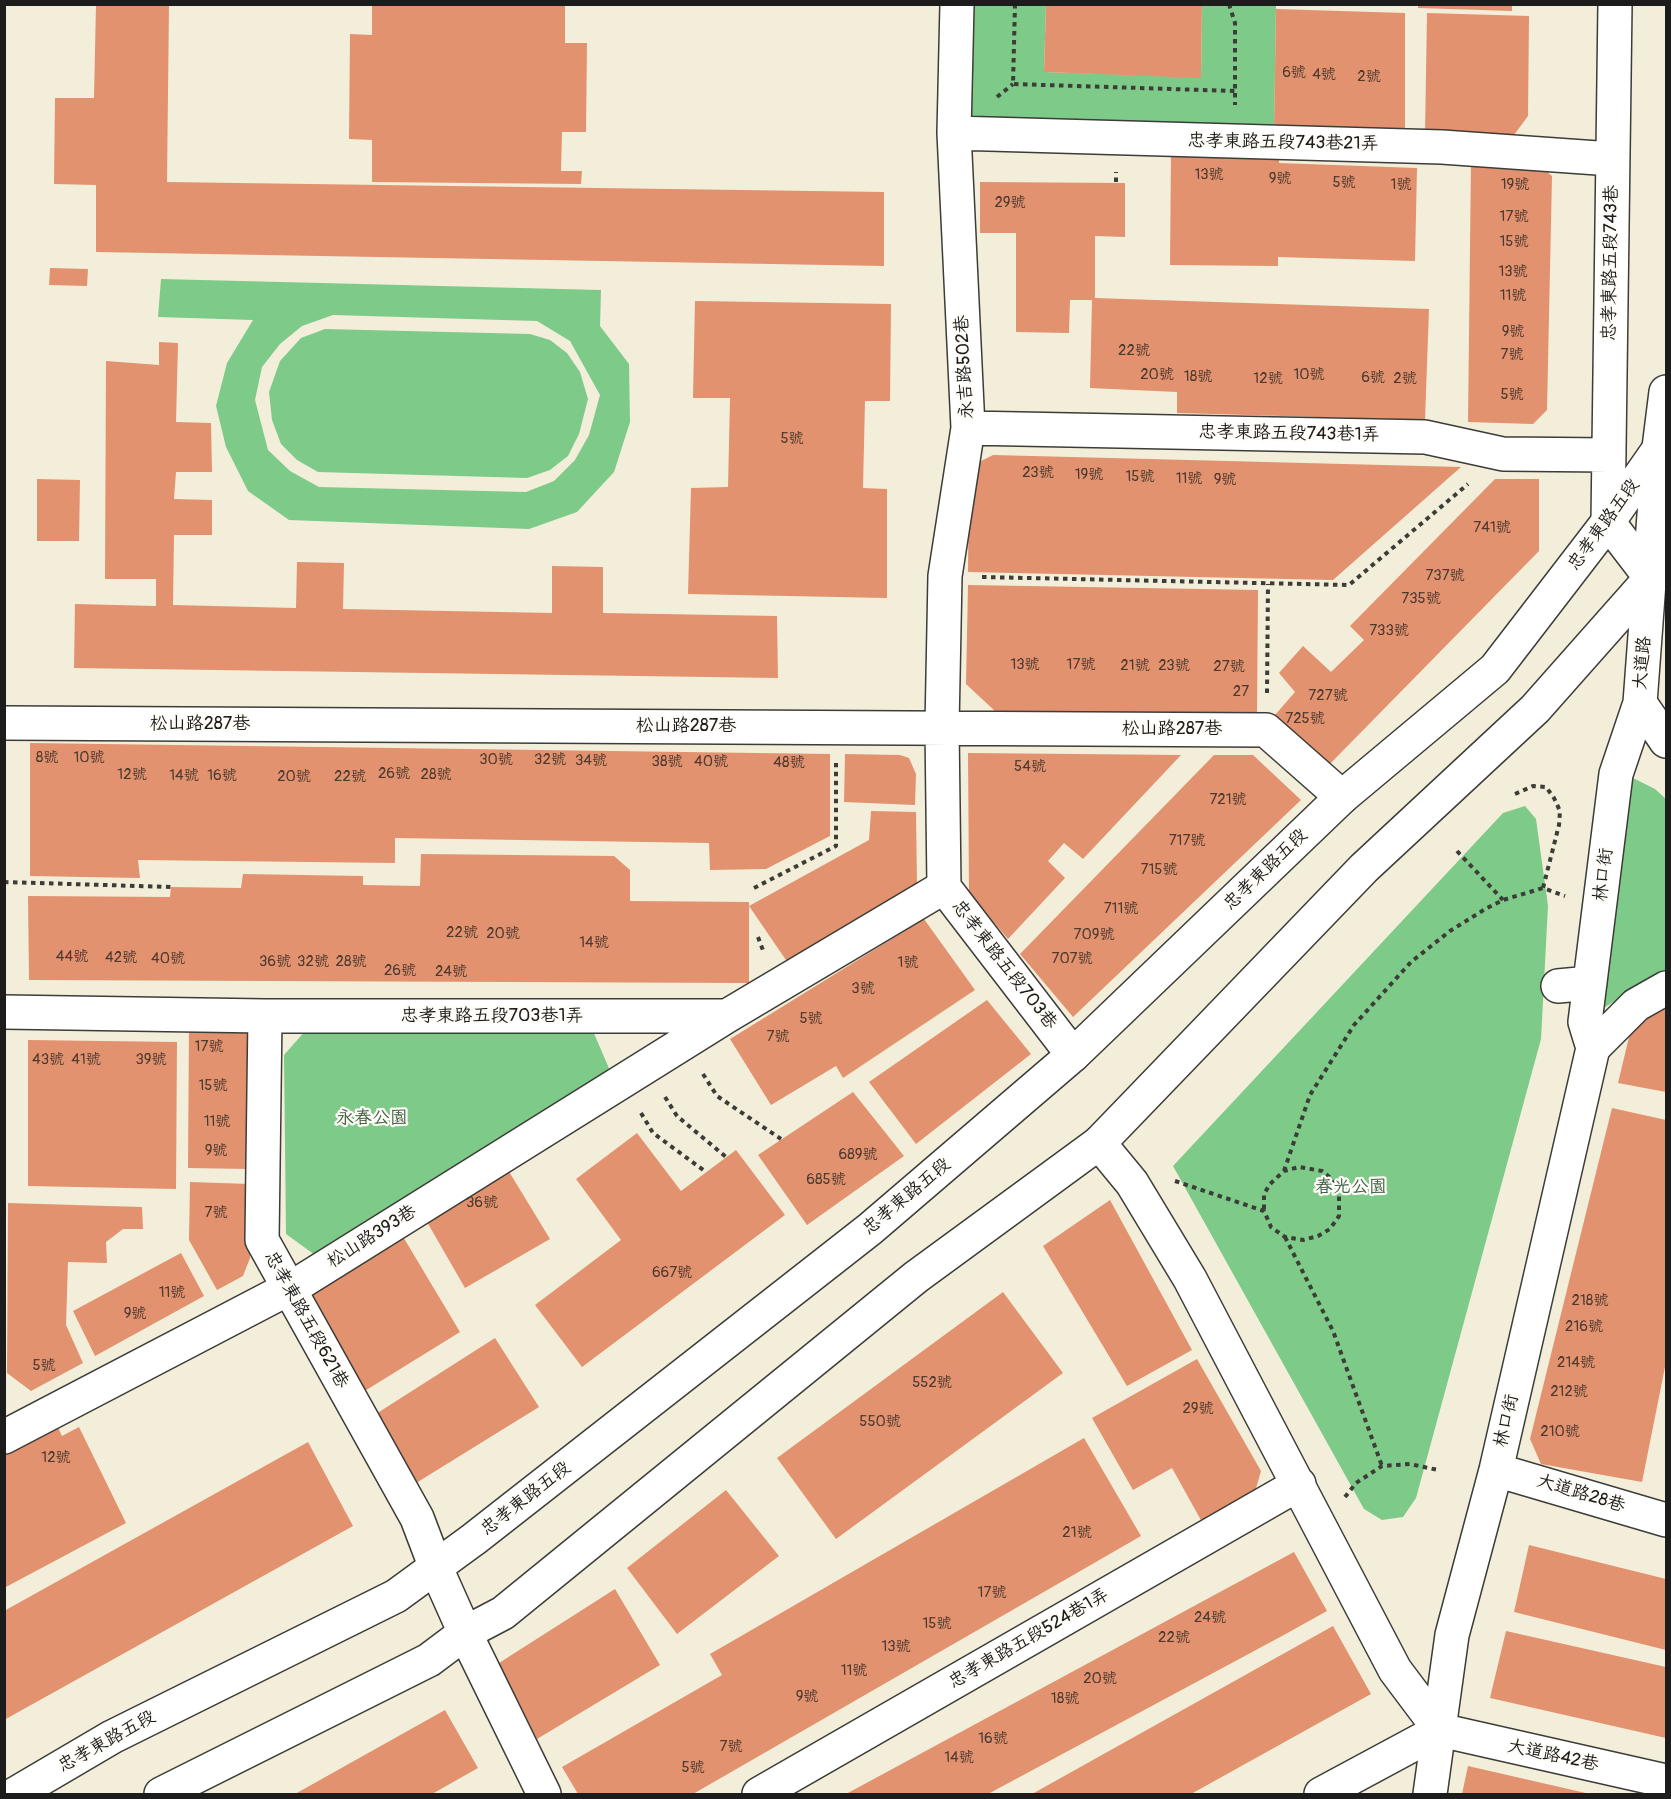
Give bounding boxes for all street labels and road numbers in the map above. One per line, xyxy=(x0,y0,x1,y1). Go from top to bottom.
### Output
street label: 忠孝東路五段743巷21弄 xyxy=(1187,131,1379,155)
street label: 忠孝東路五段743巷 xyxy=(1599,185,1623,341)
street label: 永吉路502巷 xyxy=(951,314,979,420)
street label: 忠孝東路五段743巷1弄 xyxy=(1198,422,1380,446)
street label: 忠孝東路五段 xyxy=(1564,475,1644,575)
street label: 大道路 xyxy=(1630,635,1656,691)
street label: 松山路287巷 xyxy=(150,713,250,735)
street label: 松山路287巷 xyxy=(636,715,736,737)
street label: 松山路287巷 xyxy=(1122,718,1222,740)
street label: 忠孝東路五段 xyxy=(1220,825,1312,915)
street label: 林口街 xyxy=(1590,847,1618,903)
street label: 忠孝東路五段703巷 xyxy=(947,896,1061,1034)
street label: 忠孝東路五段703巷1弄 xyxy=(401,1005,583,1027)
street label: 忠孝東路五段 xyxy=(859,1154,955,1240)
street label: 松山路393巷 xyxy=(323,1201,421,1273)
street label: 忠孝東路五段621巷 xyxy=(259,1248,353,1392)
street label: 林口街 xyxy=(1490,1392,1524,1450)
street label: 忠孝東路五段 xyxy=(477,1457,575,1541)
street label: 大道路28巷 xyxy=(1534,1470,1628,1518)
street label: 忠孝東路五段524巷1弄 xyxy=(945,1584,1113,1694)
street label: 忠孝東路五段 xyxy=(55,1706,159,1778)
street label: 大道路42巷 xyxy=(1506,1736,1600,1776)

